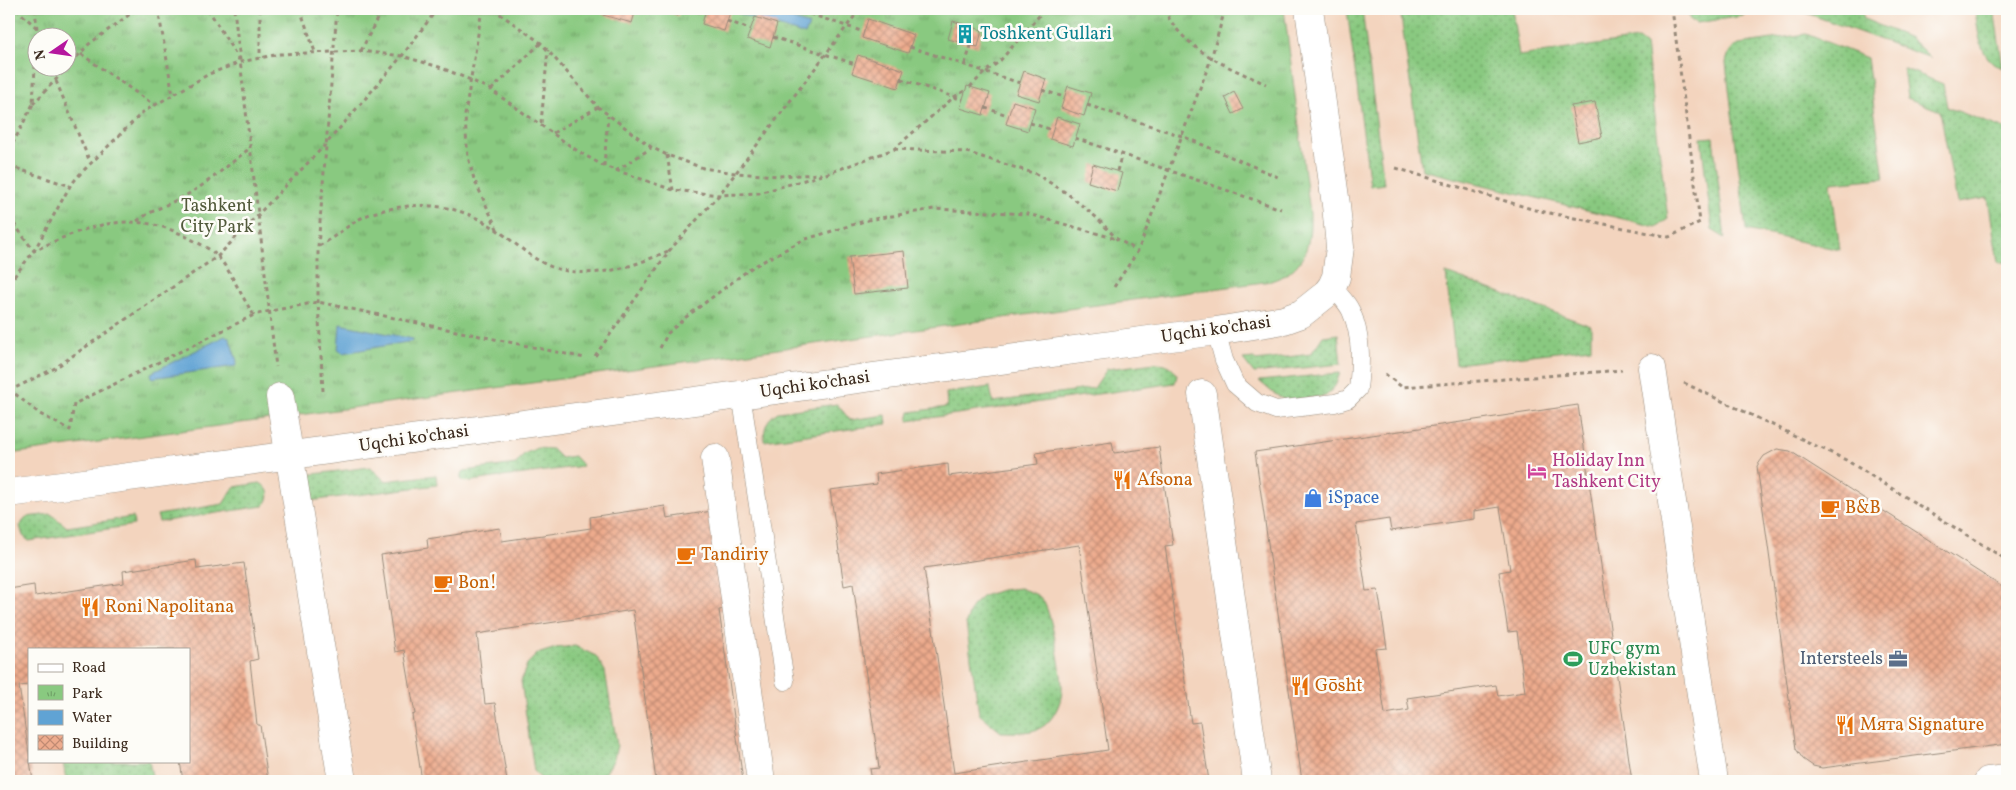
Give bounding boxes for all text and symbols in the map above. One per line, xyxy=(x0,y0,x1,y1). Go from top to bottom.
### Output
place label: Toshkent Gullari xyxy=(980,22,1112,47)
building icon: Toshkent Gullari xyxy=(954,23,976,45)
north arrow xyxy=(28,28,78,78)
text: N xyxy=(30,47,51,62)
park label: Tashkent City Park xyxy=(180,194,254,240)
street label: Uqchi ko'chasi xyxy=(1159,310,1273,350)
street label: Uqchi ko'chasi xyxy=(758,365,872,405)
street label: Uqchi ko'chasi xyxy=(357,419,471,459)
place label: Holiday Inn Tashkent City xyxy=(1552,449,1661,495)
hotel icon: Holiday Inn Tashkent City xyxy=(1526,460,1548,482)
place label: Afsona xyxy=(1137,468,1193,493)
restaurant icon: Afsona xyxy=(1111,469,1133,491)
place label: iSpace xyxy=(1328,486,1379,511)
shop icon: iSpace xyxy=(1302,487,1324,509)
place label: B&B xyxy=(1845,496,1881,521)
cafe icon: B&B xyxy=(1819,497,1841,519)
place label: Tandiriy xyxy=(701,543,769,568)
cafe icon: Tandiriy xyxy=(675,544,697,566)
place label: Bon! xyxy=(458,571,497,596)
cafe icon: Bon! xyxy=(432,572,454,594)
place label: Roni Napolitana xyxy=(105,595,234,620)
restaurant icon: Roni Napolitana xyxy=(79,596,101,618)
place label: UFC gym Uzbekistan xyxy=(1588,637,1677,683)
place label: Intersteels xyxy=(1800,647,1883,672)
legend xyxy=(28,648,190,762)
sports icon: UFC gym Uzbekistan xyxy=(1562,648,1584,670)
office icon: Intersteels xyxy=(1887,648,1909,670)
text: Road xyxy=(72,658,106,679)
place label: Gōsht xyxy=(1315,674,1362,699)
restaurant icon: Gōsht xyxy=(1289,675,1311,697)
text: Park xyxy=(72,684,103,705)
text: Water xyxy=(72,708,112,729)
place label: Мята Signature xyxy=(1860,713,1984,738)
restaurant icon: Мята Signature xyxy=(1834,714,1856,736)
text: Building xyxy=(72,734,129,755)

